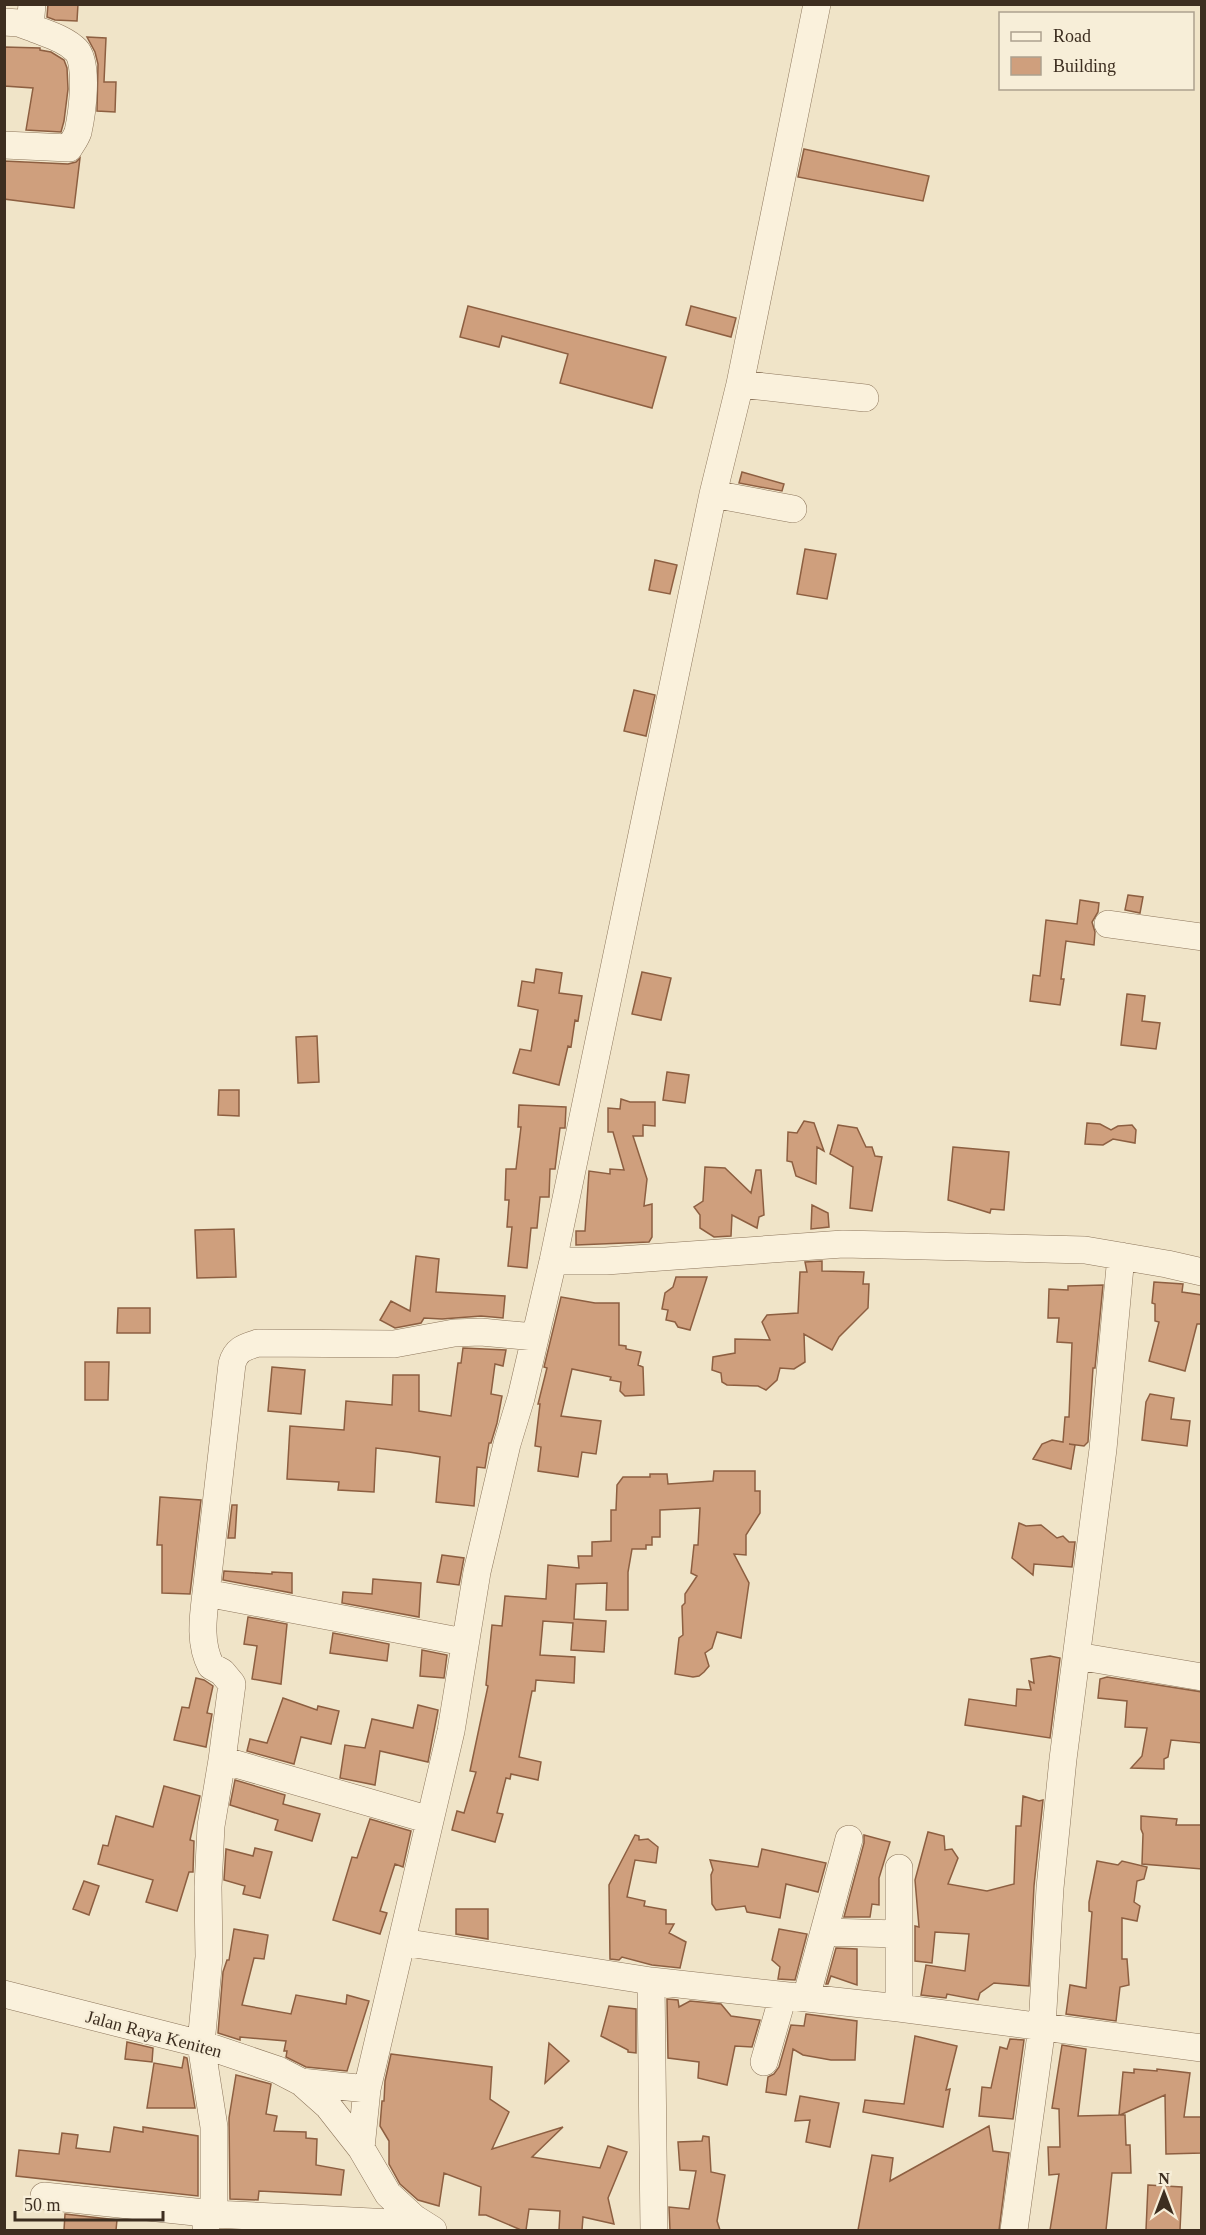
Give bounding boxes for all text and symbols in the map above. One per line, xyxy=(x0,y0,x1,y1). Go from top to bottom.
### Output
legend xyxy=(999,12,1194,90)
text: Road xyxy=(1053,26,1091,46)
text: Building xyxy=(1053,56,1116,76)
street label: Jalan Raya Keniten xyxy=(84,2006,224,2062)
north arrow xyxy=(1134,2163,1194,2223)
text: N xyxy=(1158,2170,1170,2187)
scale bar xyxy=(15,2184,164,2222)
text: 50 m xyxy=(24,2195,61,2215)

